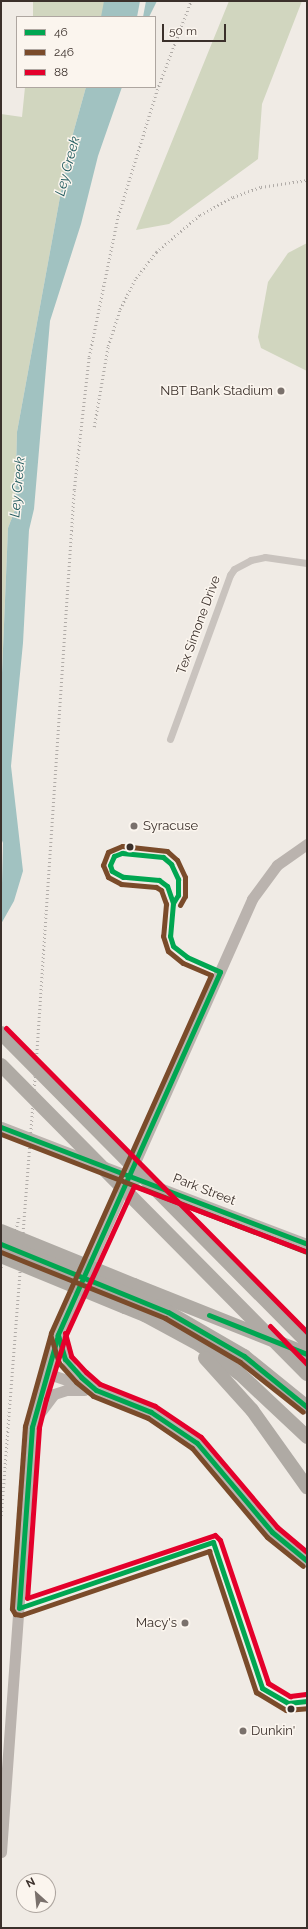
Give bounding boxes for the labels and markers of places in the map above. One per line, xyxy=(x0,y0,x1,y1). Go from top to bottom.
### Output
place label: NBT Bank Stadium xyxy=(160,383,273,399)
marker: NBT Bank Stadium xyxy=(276,386,286,396)
place label: Syracuse xyxy=(143,818,198,834)
marker: Syracuse xyxy=(128,820,140,832)
unlabelled marker xyxy=(125,842,135,852)
place label: Macy's xyxy=(136,1615,177,1631)
marker: Macy's xyxy=(180,1618,190,1628)
unlabelled marker xyxy=(286,1704,296,1714)
place label: Dunkin' xyxy=(251,1723,295,1739)
marker: Dunkin' xyxy=(238,1726,248,1736)

